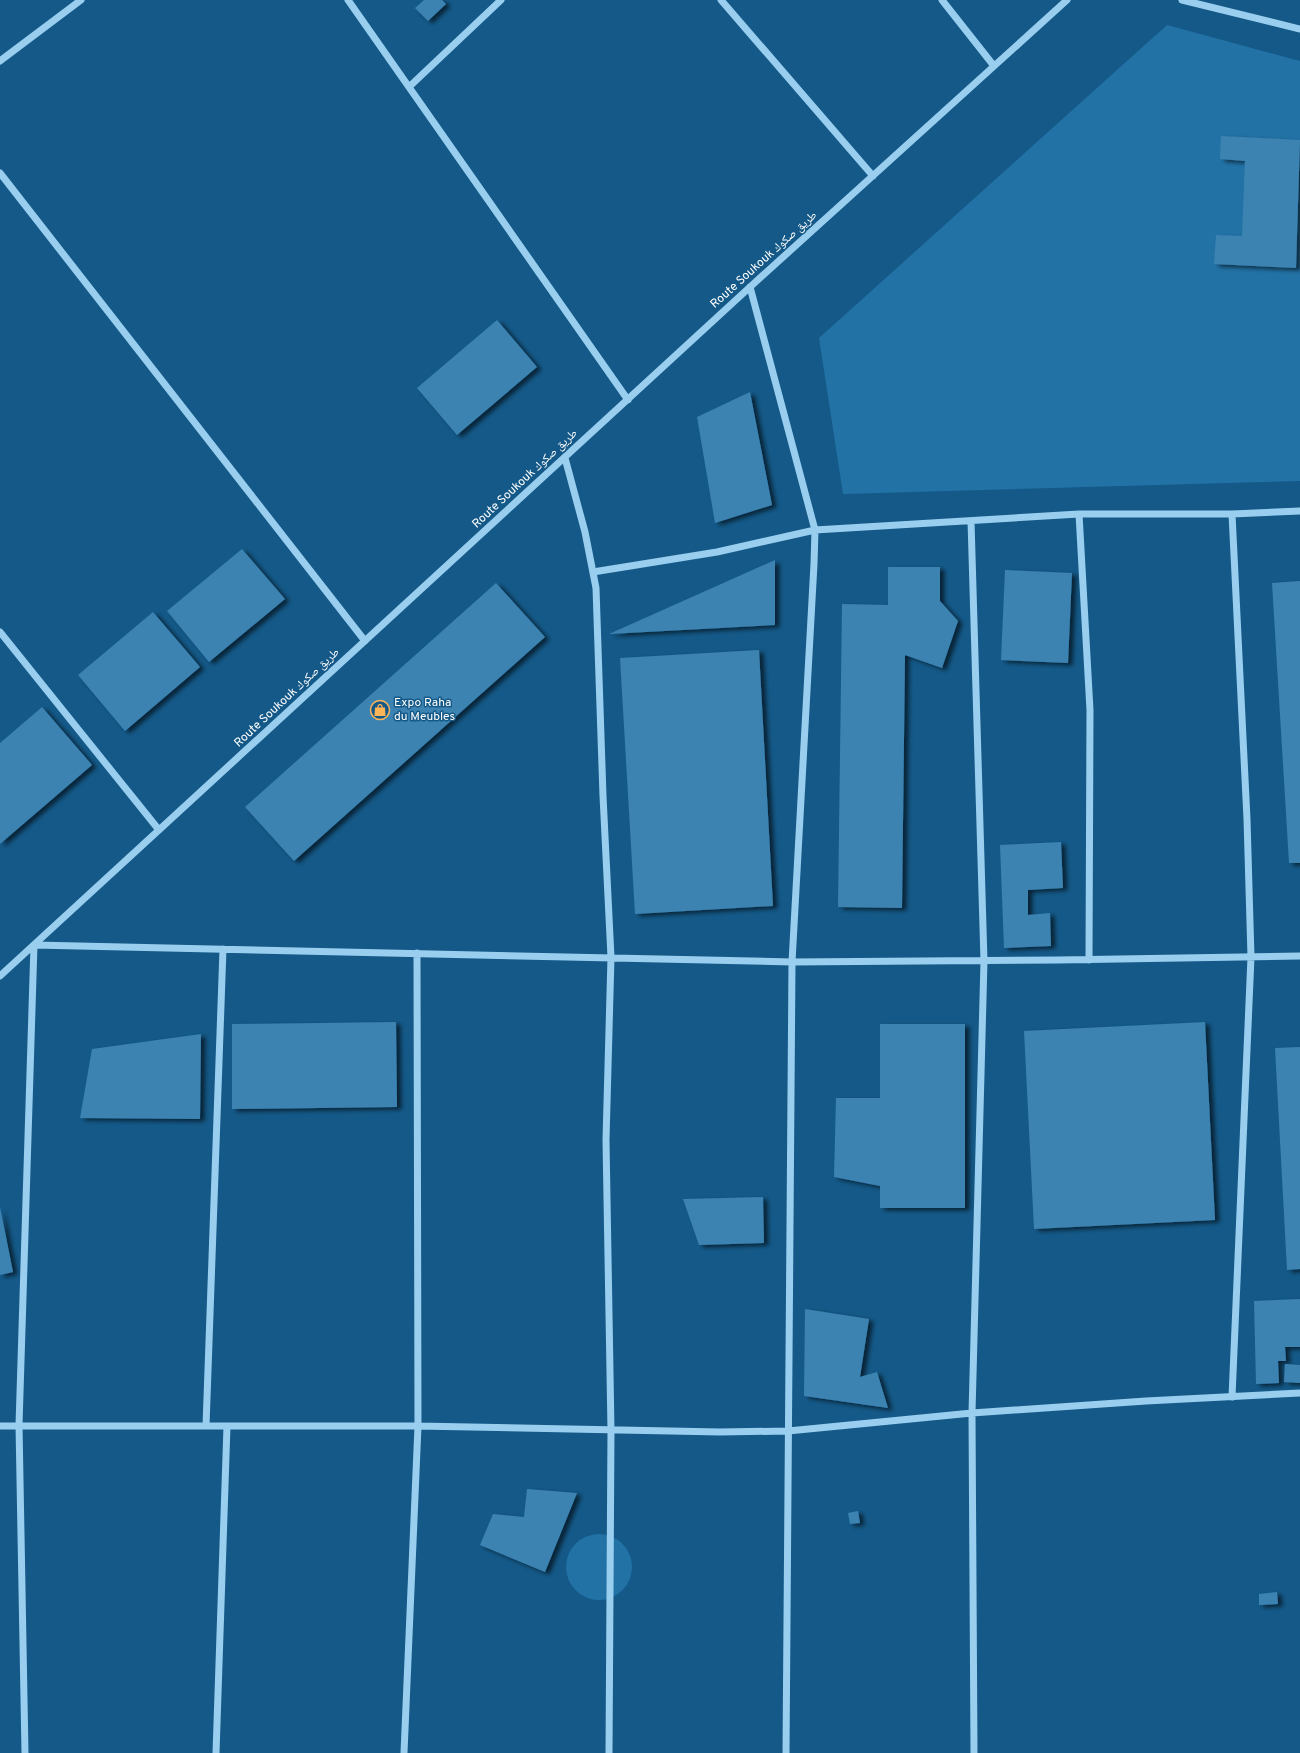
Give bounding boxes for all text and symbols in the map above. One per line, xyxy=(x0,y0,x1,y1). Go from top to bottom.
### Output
street label: Route Soukouk طريق صكوك xyxy=(707,208,821,312)
street label: Route Soukouk طريق صكوك xyxy=(469,426,581,532)
street label: Route Soukouk طريق صكوك xyxy=(231,645,343,751)
place label: Expo Raha du Meubles xyxy=(394,695,455,725)
shop icon: Expo Raha du Meubles xyxy=(369,699,391,721)

